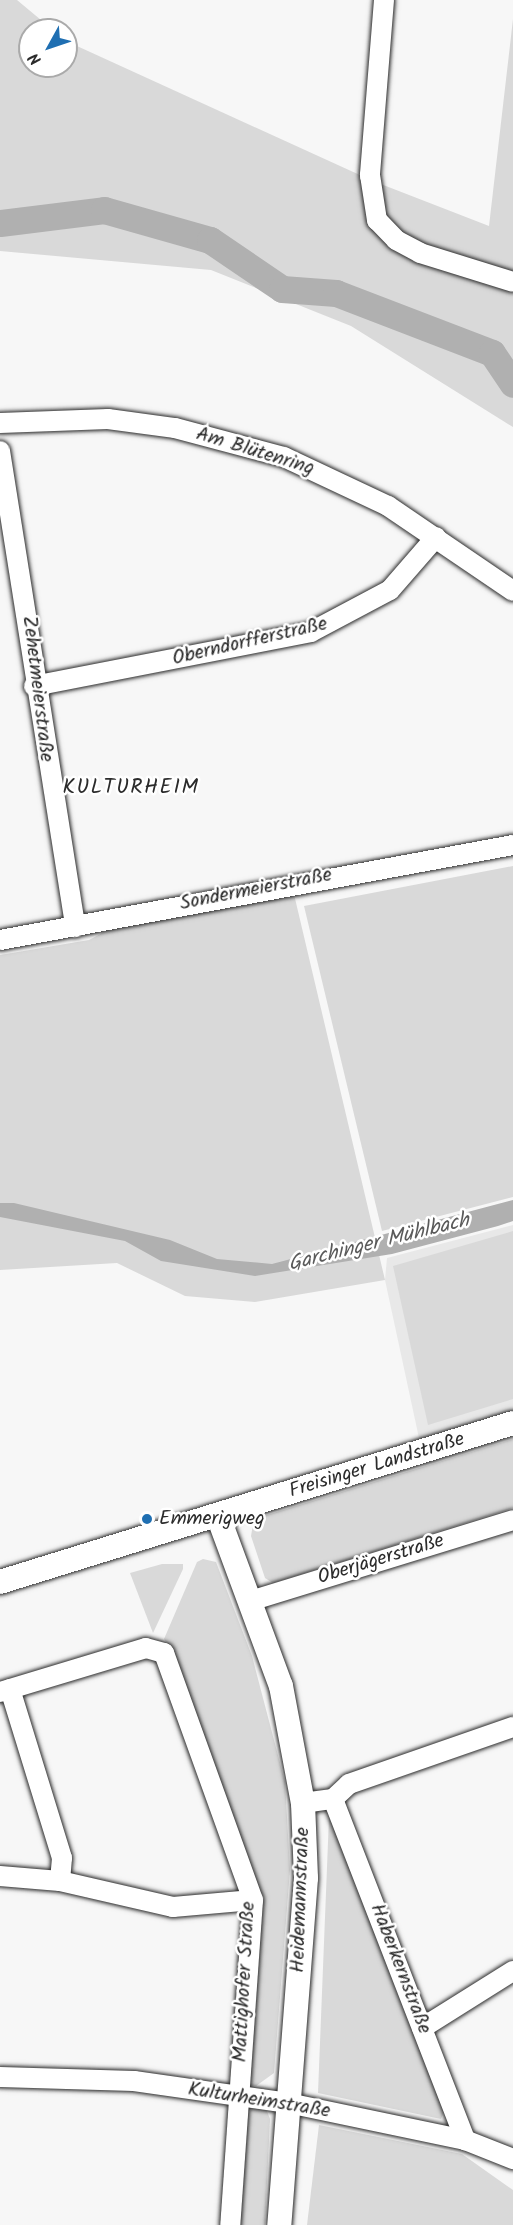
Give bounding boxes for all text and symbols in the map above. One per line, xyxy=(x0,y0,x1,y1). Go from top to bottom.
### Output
north arrow xyxy=(18,18,78,78)
text: N xyxy=(23,47,48,71)
street label: Am Blütenring xyxy=(193,423,317,481)
street label: Oberndorfferstraße xyxy=(170,613,330,671)
street label: Zehetmeierstraße xyxy=(16,615,58,763)
district label: KULTURHEIM xyxy=(63,775,199,801)
street label: Sondermeierstraße xyxy=(178,864,334,916)
water label: Garchinger Mühlbach xyxy=(286,1208,472,1278)
street label: Freisinger Landstraße xyxy=(287,1428,467,1504)
place label: Emmerigweg xyxy=(159,1507,264,1531)
marker: Emmerigweg xyxy=(140,1512,154,1526)
street label: Oberjägerstraße xyxy=(315,1529,447,1591)
street label: Heidemannstraße xyxy=(286,1827,316,1973)
street label: Mattighofer Straße xyxy=(229,1901,261,2063)
street label: Haberkernstraße xyxy=(364,1901,436,2037)
street label: Kulturheimstraße xyxy=(186,2078,332,2124)

